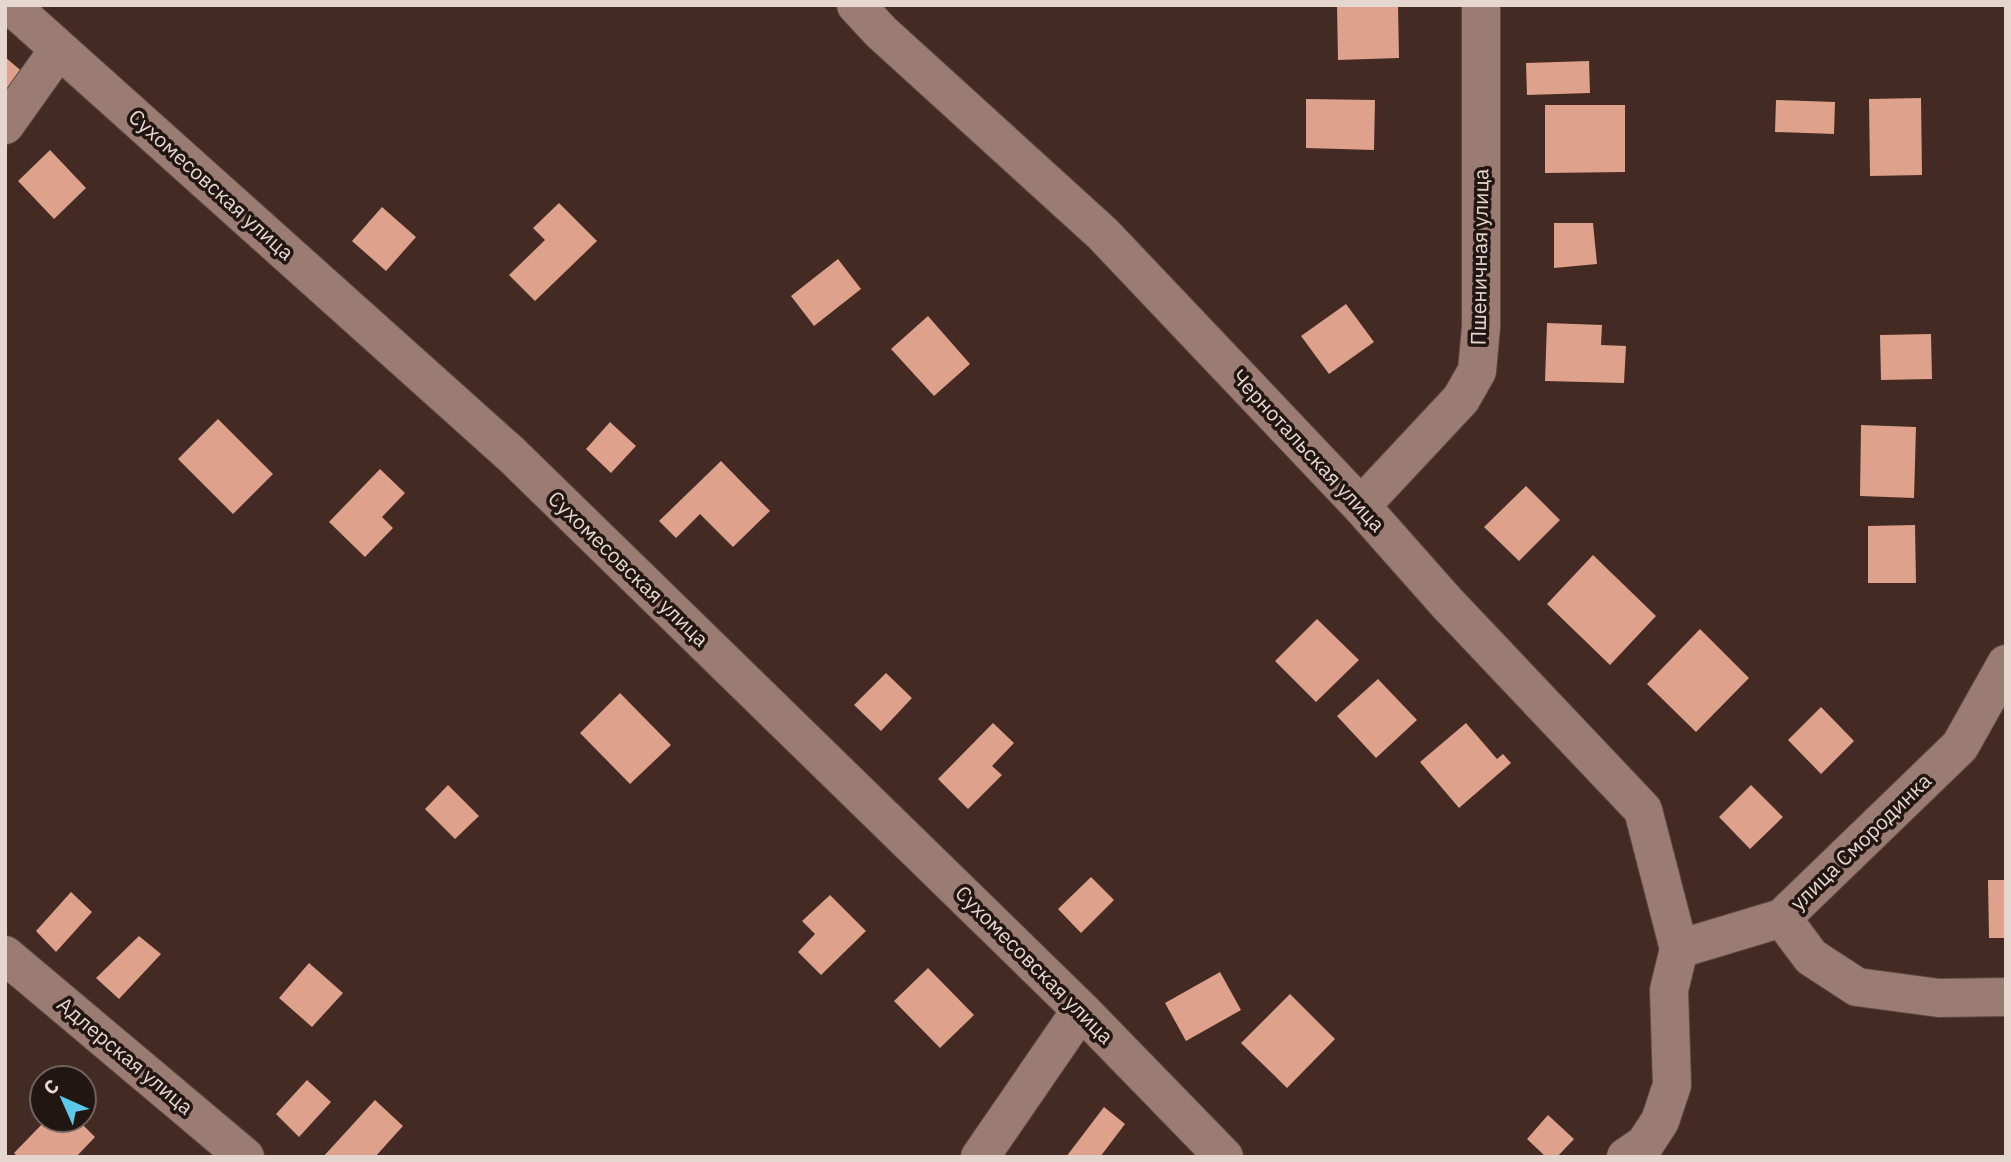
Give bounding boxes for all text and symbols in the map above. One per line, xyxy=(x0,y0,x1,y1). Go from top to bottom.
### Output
street label: Сухомесовская улица xyxy=(123,103,300,266)
street label: Пшеничная улица xyxy=(1463,168,1495,346)
street label: Чернотальская улица xyxy=(1226,363,1391,538)
street label: Сухомесовская улица xyxy=(542,484,715,652)
street label: улица Смородинка xyxy=(1784,767,1937,916)
street label: Сухомесовская улица xyxy=(949,879,1120,1050)
street label: Адлерская улица xyxy=(52,990,200,1120)
north arrow xyxy=(28,1064,98,1134)
text: С xyxy=(38,1074,64,1100)

